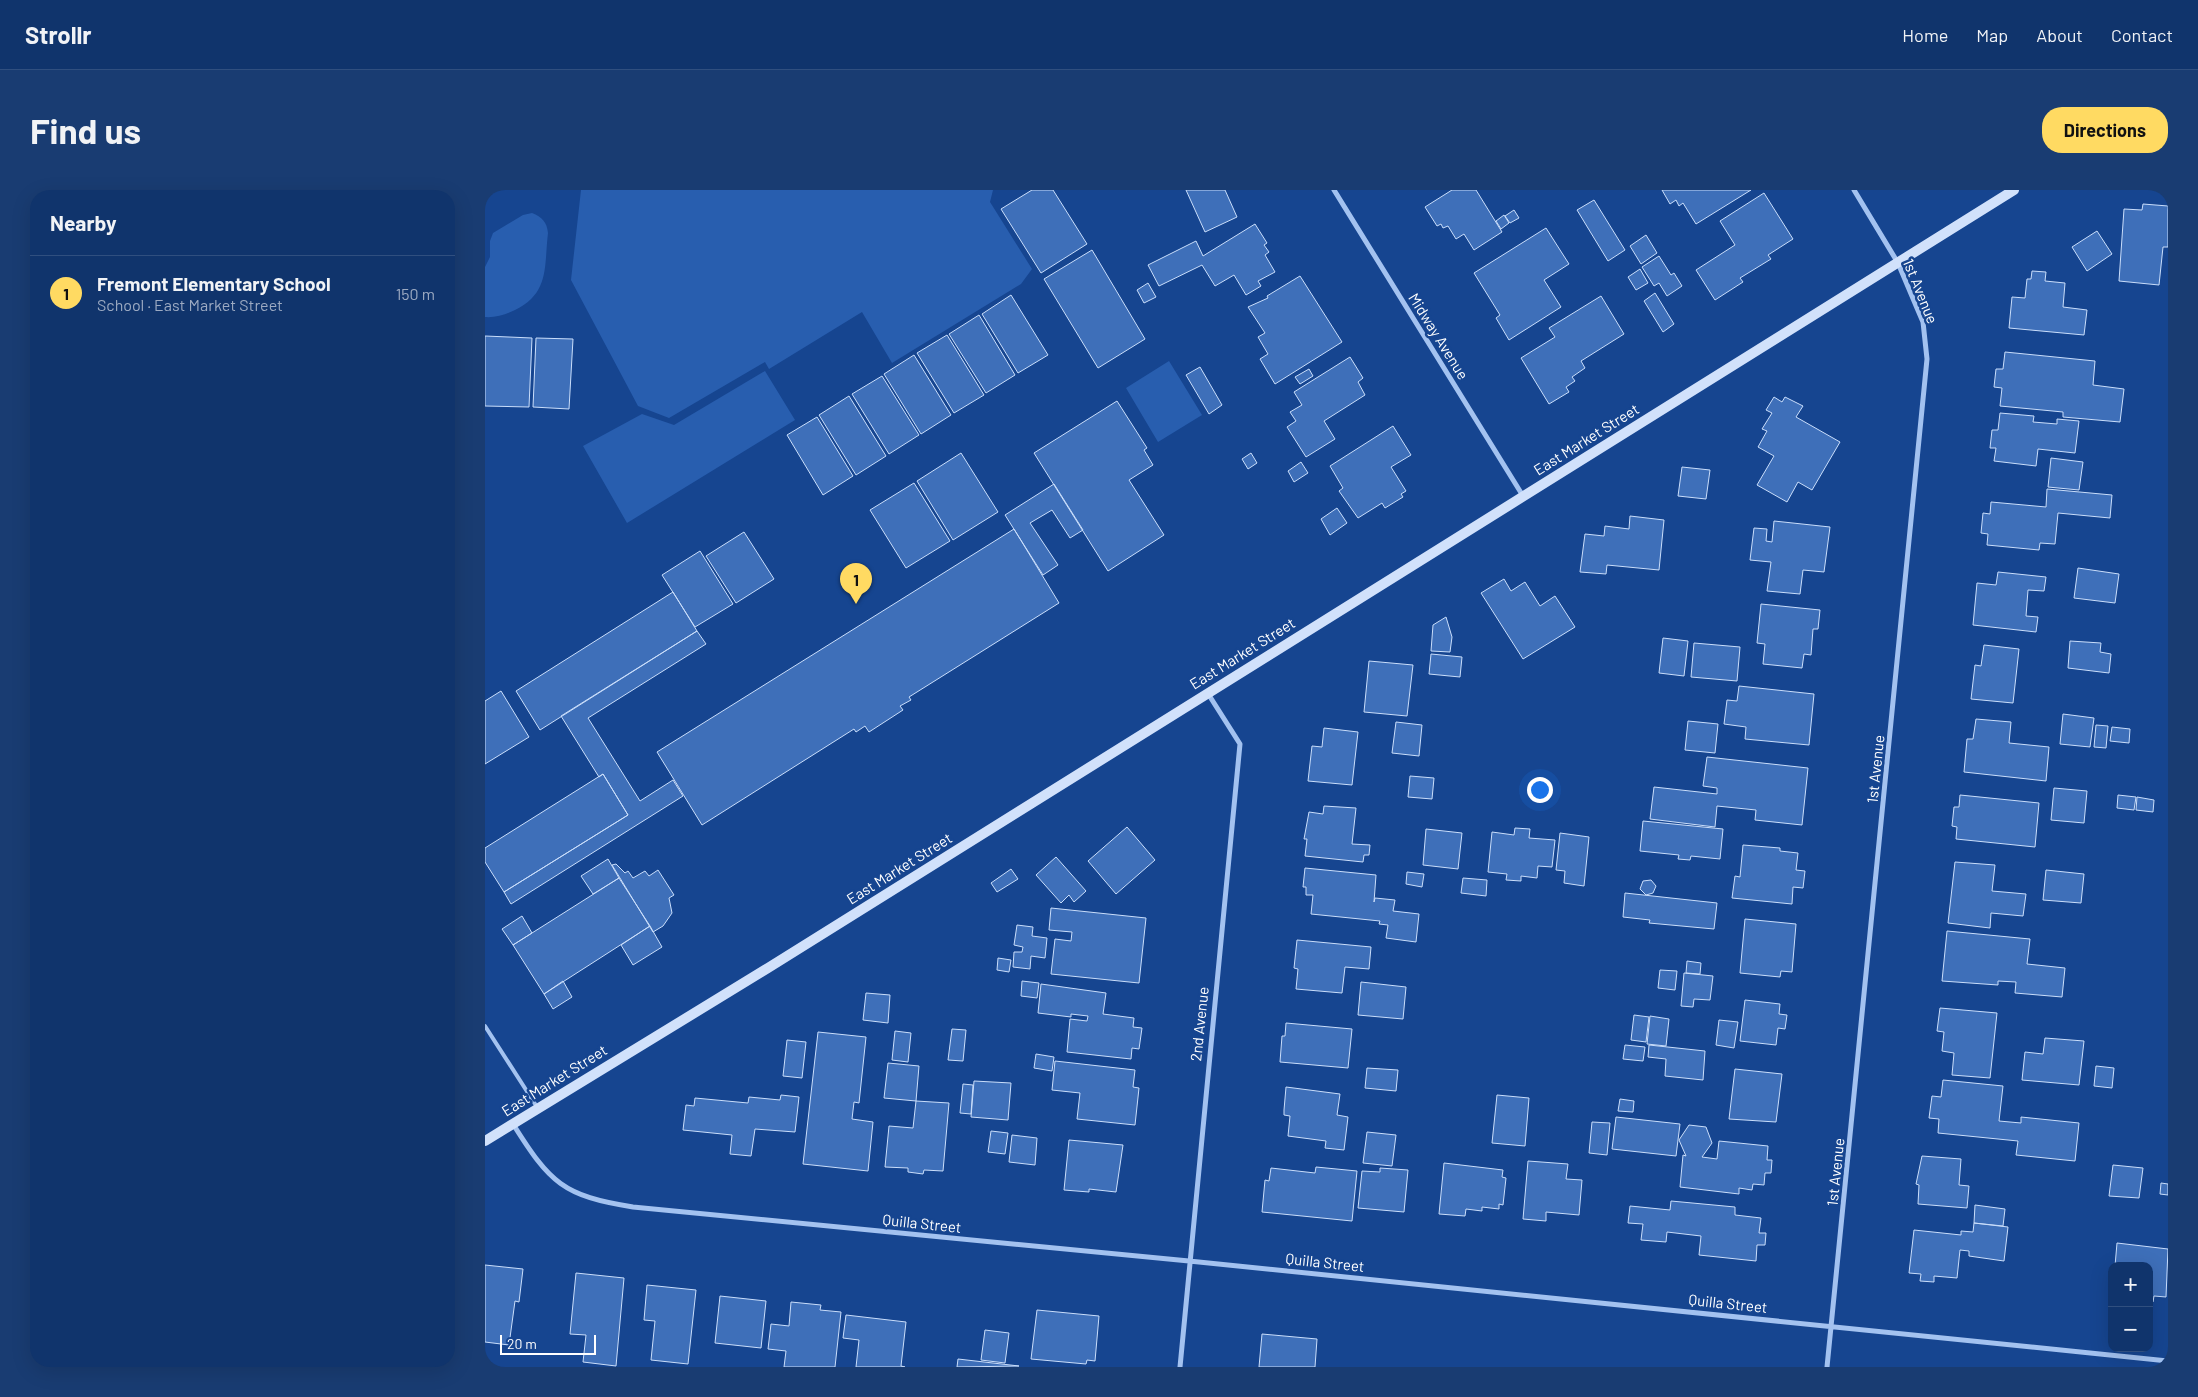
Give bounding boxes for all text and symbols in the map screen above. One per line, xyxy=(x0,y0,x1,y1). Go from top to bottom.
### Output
text: Strollr xyxy=(25,20,92,49)
text: Home xyxy=(1902,24,1948,46)
text: Map xyxy=(1976,24,2008,46)
text: About xyxy=(2036,24,2083,46)
text: Contact xyxy=(2111,24,2173,46)
button: Directions xyxy=(2042,107,2168,153)
text: Find us xyxy=(30,109,141,151)
text: Nearby xyxy=(50,210,116,235)
street label: 1st Avenue xyxy=(1900,256,1942,326)
text: Fremont Elementary School xyxy=(97,272,331,295)
text: 1 xyxy=(63,284,69,303)
text: 150 m xyxy=(396,284,435,303)
street label: Midway Avenue xyxy=(1405,289,1473,383)
text: School · East Market Street xyxy=(97,295,283,314)
street label: East Market Street xyxy=(1530,399,1642,479)
pin: 1 xyxy=(840,563,872,604)
street label: East Market Street xyxy=(1186,613,1298,693)
street label: 1st Avenue xyxy=(1862,734,1888,804)
your location xyxy=(1527,777,1553,803)
street label: East Market Street xyxy=(843,828,955,908)
street label: 2nd Avenue xyxy=(1186,986,1212,1062)
street label: East Market Street xyxy=(498,1040,610,1120)
street label: 1st Avenue xyxy=(1822,1137,1848,1207)
street label: Quilla Street xyxy=(882,1210,962,1236)
street label: Quilla Street xyxy=(1285,1249,1365,1275)
map controls xyxy=(2108,1262,2153,1352)
button: + xyxy=(2108,1262,2153,1307)
street label: Quilla Street xyxy=(1688,1290,1768,1316)
button: − xyxy=(2108,1307,2153,1352)
scale bar xyxy=(500,1332,596,1355)
text: 20 m xyxy=(507,1335,537,1352)

